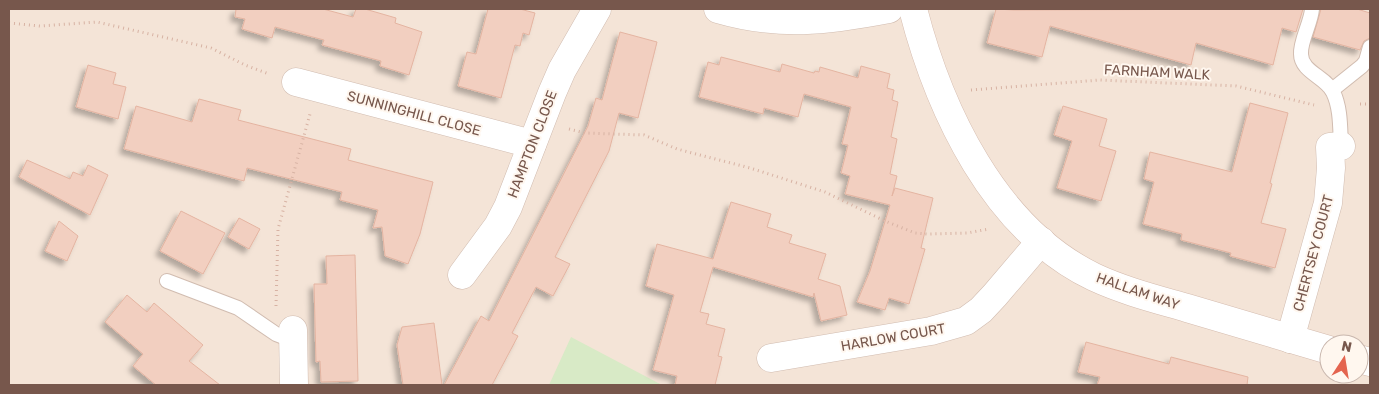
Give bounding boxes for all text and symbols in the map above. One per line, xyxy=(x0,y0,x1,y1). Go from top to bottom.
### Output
street label: FARNHAM WALK xyxy=(1104,61,1211,84)
street label: SUNNINGHILL CLOSE xyxy=(345,87,482,139)
street label: HAMPTON CLOSE xyxy=(504,88,561,200)
street label: CHERTSEY COURT xyxy=(1290,193,1337,313)
street label: HALLAM WAY xyxy=(1094,269,1182,314)
street label: HARLOW COURT xyxy=(839,320,947,355)
north arrow xyxy=(1319,334,1369,384)
text: N xyxy=(1340,337,1353,356)

